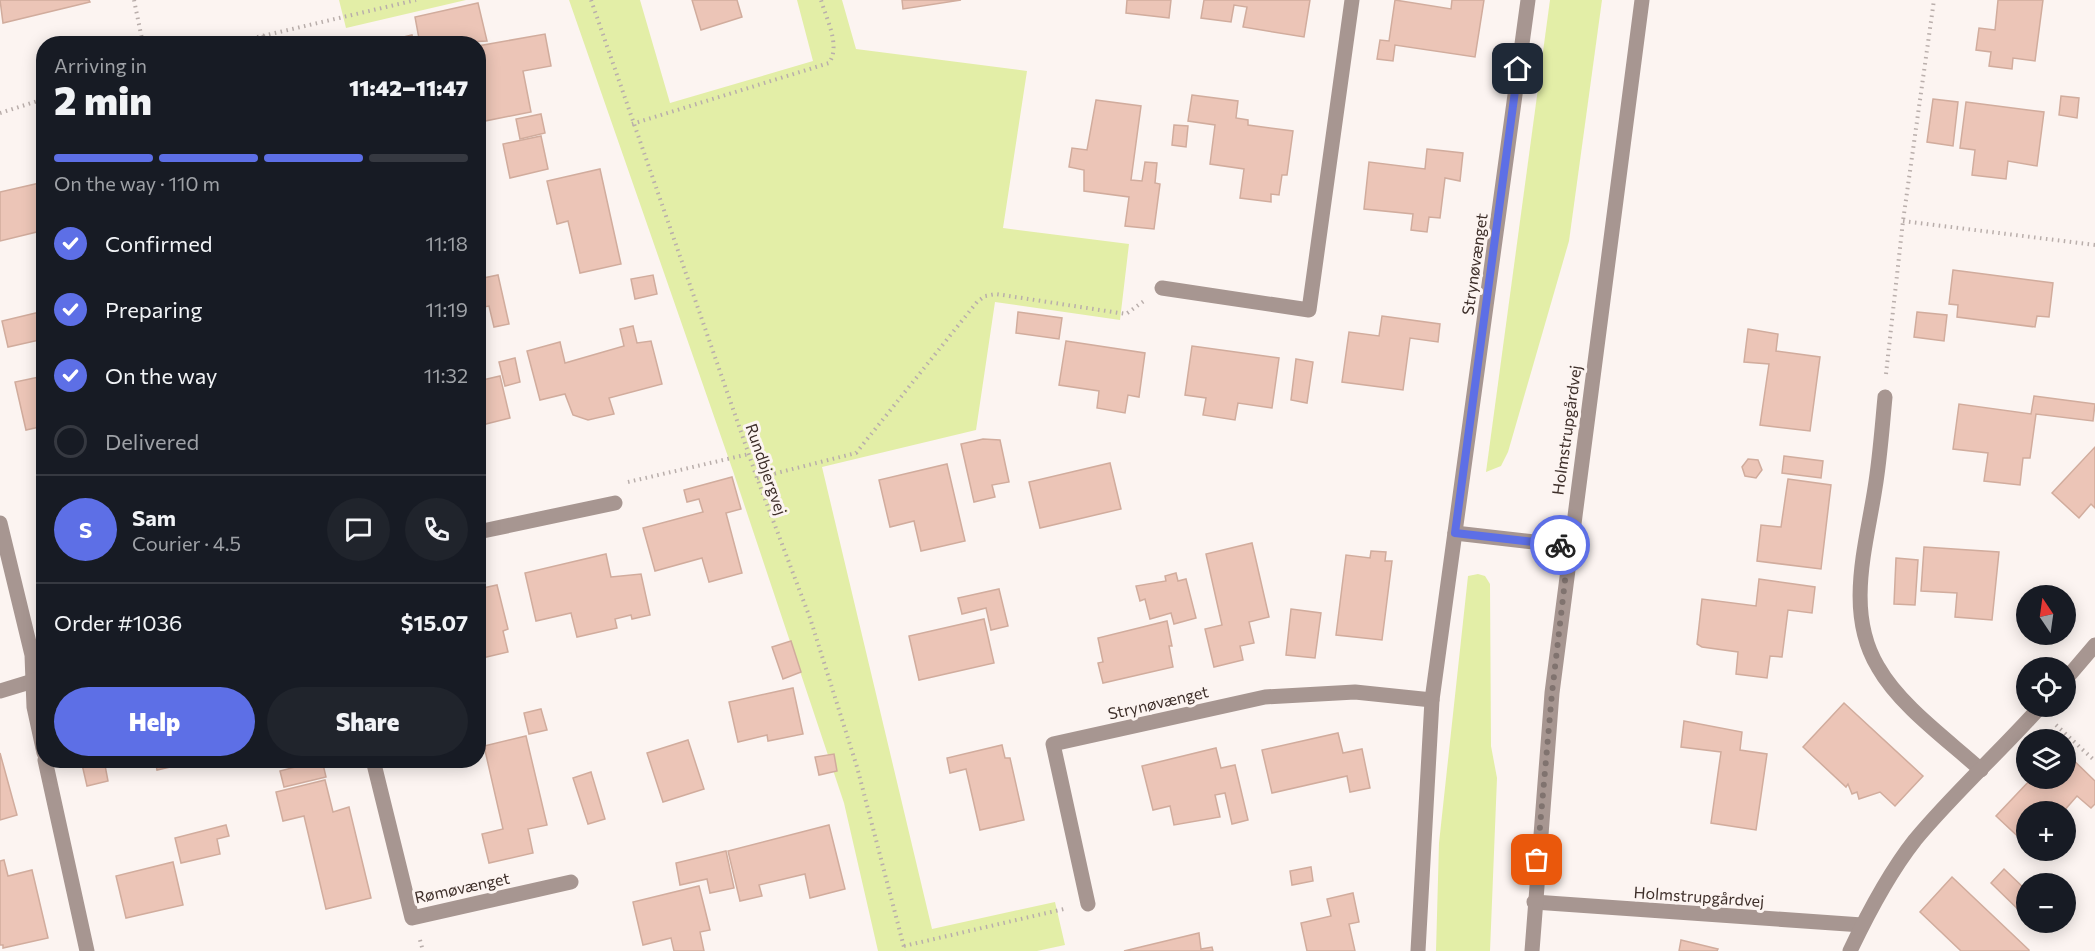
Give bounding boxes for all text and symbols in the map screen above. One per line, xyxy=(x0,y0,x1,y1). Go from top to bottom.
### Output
pin xyxy=(1492,43,1543,94)
icon: home xyxy=(1501,52,1534,85)
text: Arriving in xyxy=(54,53,147,77)
text: 11:42–11:47 xyxy=(349,74,468,101)
text: 2 min xyxy=(54,75,152,123)
text: On the way · 110 m xyxy=(54,171,220,195)
street label: Strynøvænget xyxy=(1457,211,1491,316)
icon: check xyxy=(54,227,87,260)
text: Confirmed xyxy=(105,230,212,257)
text: 11:18 xyxy=(425,231,468,255)
icon: check xyxy=(54,293,87,326)
text: Preparing xyxy=(105,296,202,323)
text: 11:19 xyxy=(425,297,468,321)
icon: check xyxy=(54,359,87,392)
text: On the way xyxy=(105,362,217,389)
text: 11:32 xyxy=(424,363,468,387)
street label: Holmstrupgårdvej xyxy=(1547,364,1585,496)
street label: Rundbjergvej xyxy=(742,421,792,517)
text: Delivered xyxy=(105,428,199,455)
button: chat xyxy=(327,498,390,561)
button: phone xyxy=(405,498,468,561)
text: Sam xyxy=(132,504,176,531)
courier xyxy=(1530,515,1590,575)
text: S xyxy=(79,516,92,543)
icon: bike xyxy=(1544,529,1577,562)
text: Courier · 4.5 xyxy=(132,531,241,555)
north arrow xyxy=(2016,585,2076,645)
map controls xyxy=(2016,585,2076,933)
text: Order #1036 xyxy=(54,609,182,636)
text: $15.07 xyxy=(401,609,468,636)
button: locate xyxy=(2016,657,2076,717)
street label: Strynøvænget xyxy=(1106,681,1211,723)
button: Help xyxy=(54,687,255,756)
button: Share xyxy=(267,687,468,756)
button: layers xyxy=(2016,729,2076,789)
button: + xyxy=(2016,801,2076,861)
pin xyxy=(1511,834,1562,885)
icon: bag xyxy=(1520,843,1553,876)
street label: Rømøvænget xyxy=(413,868,512,906)
button: − xyxy=(2016,873,2076,933)
street label: Holmstrupgårdvej xyxy=(1633,882,1765,910)

